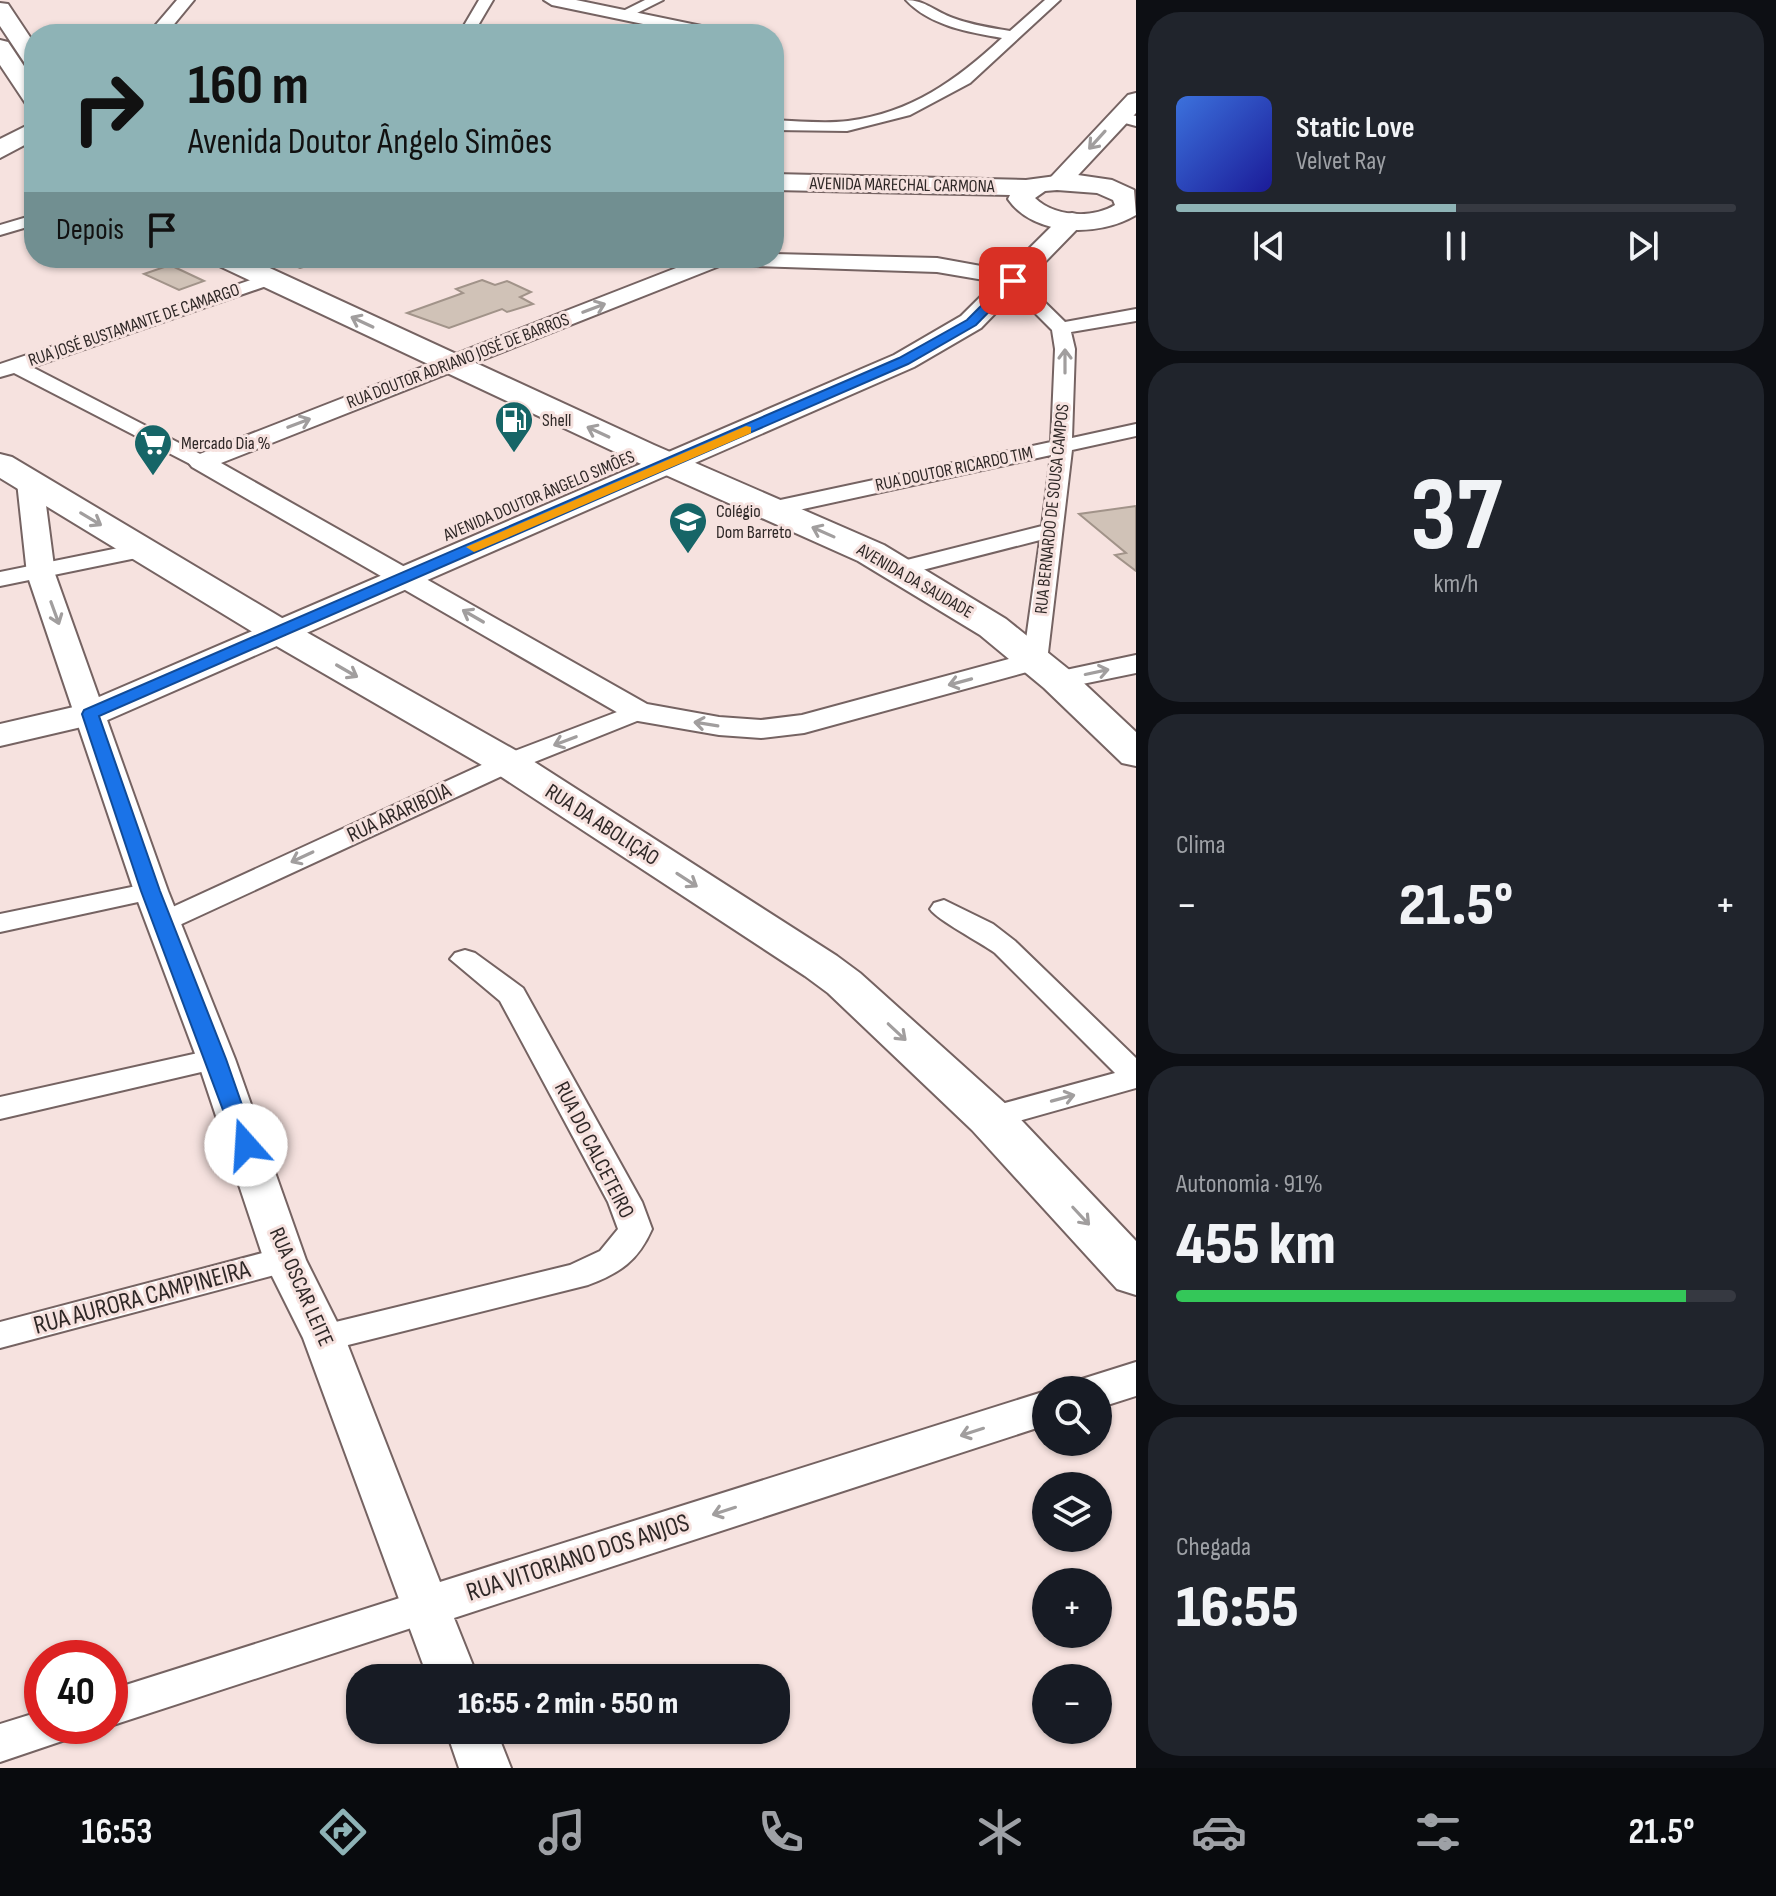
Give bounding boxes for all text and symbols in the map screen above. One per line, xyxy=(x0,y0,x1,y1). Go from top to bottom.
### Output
text: 160 m xyxy=(188,53,309,120)
icon: right xyxy=(56,56,160,160)
text: Static Love xyxy=(1296,110,1415,146)
text: Avenida Doutor Ângelo Simões xyxy=(188,121,552,164)
one-way arrow xyxy=(1088,130,1106,150)
text: Velvet Ray xyxy=(1296,146,1386,177)
street label: AVENIDA MARECHAL CARMONA xyxy=(808,173,995,197)
icon: arrive xyxy=(140,208,184,252)
text: Depois xyxy=(56,212,124,248)
icon: previous xyxy=(1247,224,1291,268)
icon: pause xyxy=(1434,224,1478,268)
icon: next xyxy=(1621,224,1665,268)
pin xyxy=(979,247,1047,315)
icon: arrive xyxy=(991,259,1035,303)
street label: RUA JOSÉ BUSTAMANTE DE CAMARGO xyxy=(26,279,242,371)
one-way arrow xyxy=(581,300,606,314)
street label: RUA DOUTOR ADRIANO JOSÉ DE BARROS xyxy=(344,309,572,413)
one-way arrow xyxy=(350,314,374,329)
one-way arrow xyxy=(1057,348,1073,375)
fuel station icon: Shell xyxy=(493,399,535,454)
street label: RUA BERNARDO DE SOUSA CAMPOS xyxy=(1031,403,1074,615)
place label: Shell xyxy=(542,410,571,431)
one-way arrow xyxy=(286,415,311,429)
supermarket icon: Mercado Dia % xyxy=(132,422,174,477)
one-way arrow xyxy=(586,423,610,438)
place label: Mercado Dia % xyxy=(181,433,271,454)
street label: RUA DOUTOR RICARDO TIM xyxy=(873,442,1035,496)
street label: AVENIDA DOUTOR ÂNGELO SIMÕES xyxy=(439,446,638,546)
text: 37 xyxy=(1410,454,1502,579)
school or university icon: Colégio Dom Barreto xyxy=(667,500,709,555)
place label: Colégio Dom Barreto xyxy=(716,501,792,543)
one-way arrow xyxy=(79,511,102,527)
one-way arrow xyxy=(811,524,835,539)
street label: AVENIDA DA SAUDADE xyxy=(852,539,977,623)
text: km/h xyxy=(1434,569,1478,600)
one-way arrow xyxy=(49,600,63,625)
one-way arrow xyxy=(462,608,485,624)
one-way arrow xyxy=(335,663,358,679)
one-way arrow xyxy=(1084,664,1109,679)
one-way arrow xyxy=(947,675,973,690)
one-way arrow xyxy=(694,715,719,730)
one-way arrow xyxy=(553,735,578,749)
street label: RUA ARARIBOIA xyxy=(343,777,456,849)
street label: RUA DA ABOLIÇÃO xyxy=(540,778,664,872)
text: Clima xyxy=(1176,830,1226,861)
one-way arrow xyxy=(290,851,315,866)
text: 21.5° xyxy=(1399,870,1513,942)
one-way arrow xyxy=(676,872,698,889)
text: − xyxy=(1176,879,1198,932)
text: + xyxy=(1714,879,1736,932)
one-way arrow xyxy=(887,1023,907,1041)
street label: RUA DO CALCETEIRO xyxy=(548,1077,640,1223)
one-way arrow xyxy=(1049,1089,1075,1104)
position arrow xyxy=(204,1103,288,1187)
text: Autonomia · 91% xyxy=(1176,1169,1323,1200)
one-way arrow xyxy=(1071,1206,1090,1226)
text: 455 km xyxy=(1176,1209,1336,1281)
street label: RUA OSCAR LEITE xyxy=(263,1223,339,1351)
street label: RUA AURORA CAMPINEIRA xyxy=(30,1254,255,1342)
map controls xyxy=(1032,1376,1112,1744)
button: search xyxy=(1032,1376,1112,1456)
one-way arrow xyxy=(959,1425,984,1440)
button: layers xyxy=(1032,1472,1112,1552)
one-way arrow xyxy=(712,1505,737,1519)
street label: RUA VITORIANO DOS ANJOS xyxy=(463,1507,693,1609)
text: Chegada xyxy=(1176,1532,1251,1563)
button: + xyxy=(1032,1568,1112,1648)
text: 16:55 xyxy=(1176,1572,1299,1644)
speed limit sign: 40 xyxy=(24,1640,128,1744)
button: − xyxy=(1032,1664,1112,1744)
text: 16:55 · 2 min · 550 m xyxy=(458,1686,678,1722)
icon: directions xyxy=(315,1804,371,1860)
icon: music xyxy=(534,1804,590,1860)
icon: phone xyxy=(753,1804,809,1860)
icon: climate xyxy=(972,1804,1028,1860)
icon: car xyxy=(1191,1804,1247,1860)
icon: filters xyxy=(1410,1804,1466,1860)
text: 16:53 xyxy=(81,1811,152,1854)
text: 21.5° xyxy=(1628,1811,1695,1854)

